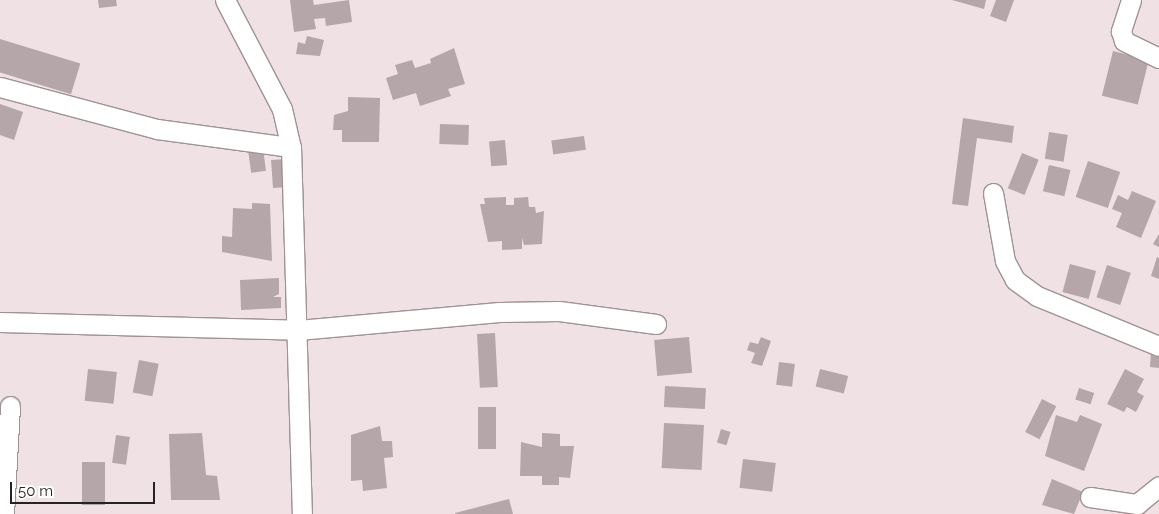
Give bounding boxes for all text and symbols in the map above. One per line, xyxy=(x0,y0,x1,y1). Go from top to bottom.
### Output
scale bar xyxy=(12,472,158,504)
text: 50 m xyxy=(18,482,53,500)

